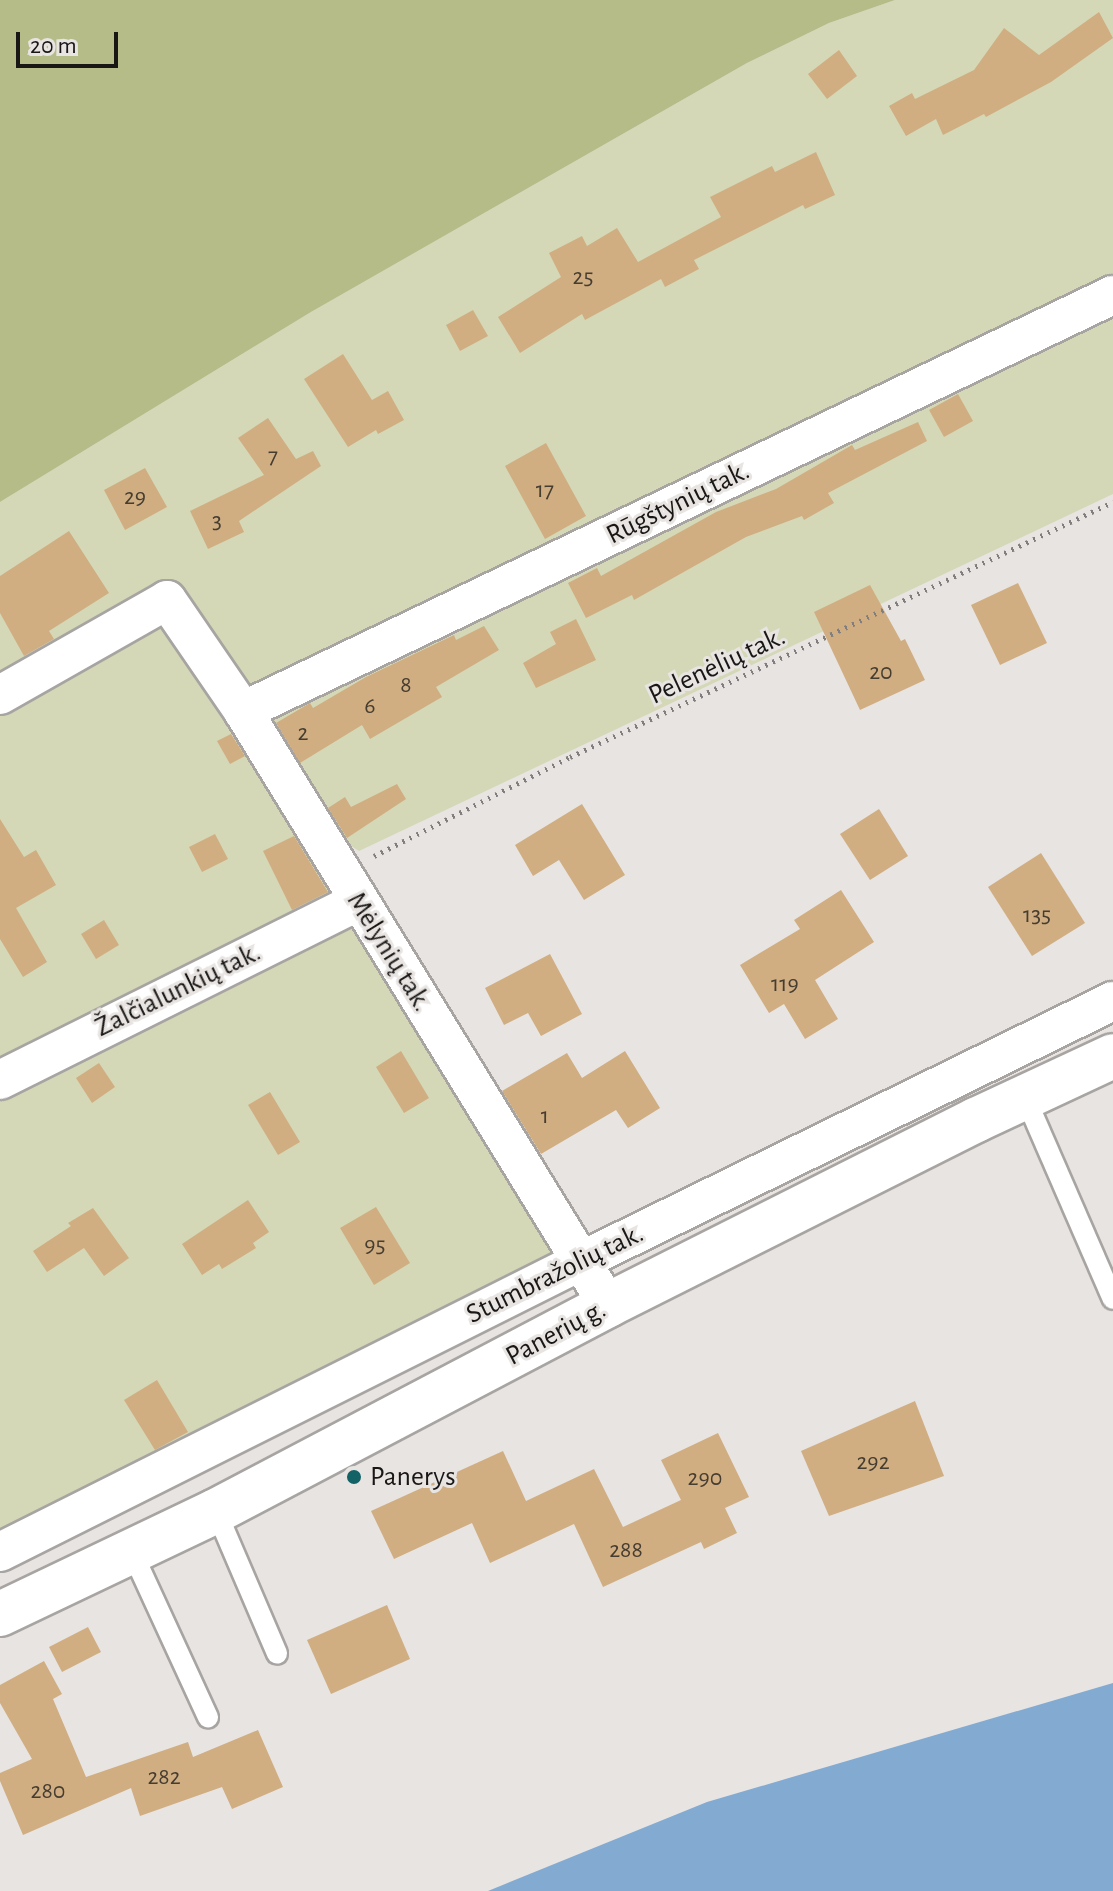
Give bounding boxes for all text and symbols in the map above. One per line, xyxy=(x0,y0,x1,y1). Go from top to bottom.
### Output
scale bar xyxy=(20,16,122,66)
text: 20 m xyxy=(30,34,77,58)
house number: 25 xyxy=(573,264,593,292)
house number: 7 xyxy=(268,443,278,471)
street label: Rūgštynių tak. xyxy=(601,454,755,552)
house number: 17 xyxy=(536,477,554,505)
house number: 29 xyxy=(124,484,146,512)
house number: 3 xyxy=(212,508,222,536)
street label: Pelenėlių tak. xyxy=(643,620,791,712)
house number: 20 xyxy=(869,659,893,687)
house number: 8 xyxy=(400,672,412,700)
house number: 6 xyxy=(364,693,376,721)
house number: 2 xyxy=(298,720,308,748)
street label: Mėlynių tak. xyxy=(339,886,439,1018)
house number: 135 xyxy=(1023,902,1051,930)
street label: Žalčialunkių tak. xyxy=(90,935,266,1045)
house number: 119 xyxy=(771,971,799,999)
house number: 1 xyxy=(541,1103,549,1131)
street label: Stumbražolių tak. xyxy=(461,1217,649,1331)
house number: 95 xyxy=(364,1232,386,1260)
street label: Panerių g. xyxy=(500,1293,612,1373)
house number: 292 xyxy=(856,1449,890,1477)
place label: Panerys xyxy=(370,1460,456,1494)
house number: 290 xyxy=(688,1465,722,1493)
marker: Panerys xyxy=(345,1468,363,1486)
house number: 288 xyxy=(609,1537,643,1565)
house number: 282 xyxy=(147,1764,181,1792)
house number: 280 xyxy=(31,1778,65,1806)

